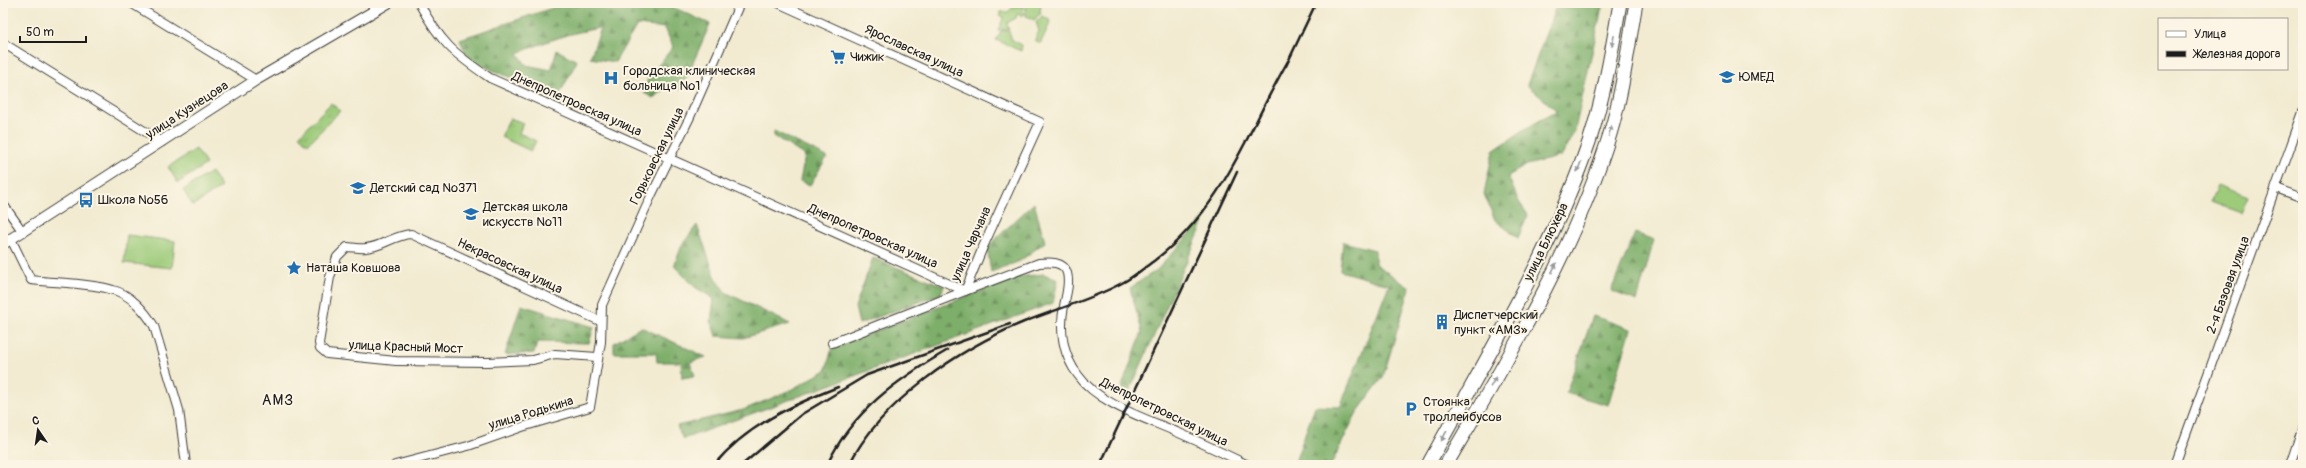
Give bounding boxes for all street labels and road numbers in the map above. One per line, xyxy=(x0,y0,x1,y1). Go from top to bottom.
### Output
street label: Ярославская улица xyxy=(862,21,966,81)
street label: Днепропетровская улица xyxy=(509,68,644,140)
street label: улица Кузнецова xyxy=(142,77,231,143)
street label: Горьковская улица xyxy=(627,105,687,207)
street label: Днепропетровская улица xyxy=(805,200,940,272)
street label: улица Блюхера xyxy=(1520,200,1572,285)
street label: улица Чарчана xyxy=(947,204,995,285)
street label: 2-я Базовая улица xyxy=(2203,234,2253,336)
street label: Некрасовская улица xyxy=(455,235,565,297)
street label: улица Красный Мост xyxy=(347,337,464,357)
street label: Днепропетровская улица xyxy=(1097,374,1230,450)
street label: улица Родькина xyxy=(486,393,575,434)

